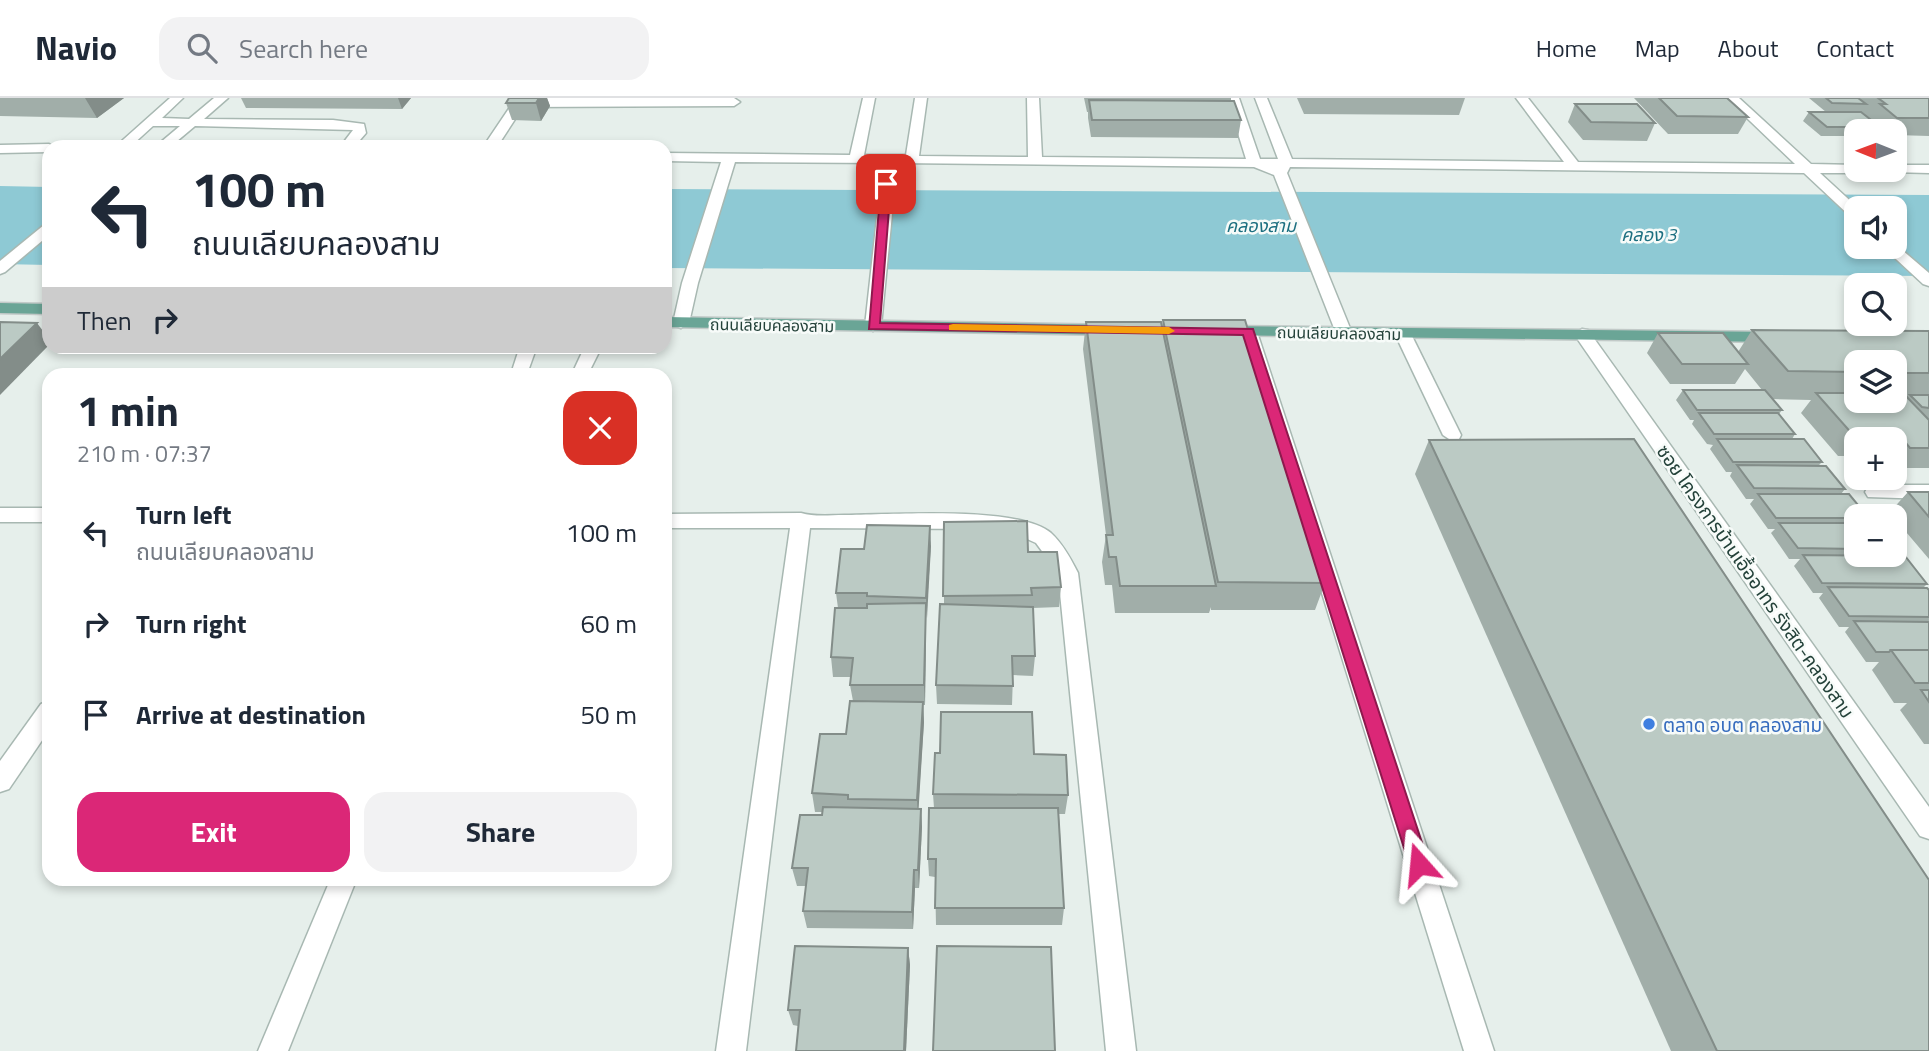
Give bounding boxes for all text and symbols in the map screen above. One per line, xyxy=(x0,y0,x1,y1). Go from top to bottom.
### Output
search box xyxy=(159,17,649,80)
text: Navio xyxy=(35,23,117,73)
icon: search xyxy=(183,29,221,67)
text: Search here xyxy=(239,29,368,68)
text: Home xyxy=(1536,30,1597,66)
text: Map xyxy=(1635,30,1680,66)
text: About xyxy=(1718,30,1778,66)
text: Contact xyxy=(1816,30,1894,66)
north arrow xyxy=(1844,119,1908,182)
map controls xyxy=(1844,119,1907,567)
text: 100 m xyxy=(192,151,326,226)
pin xyxy=(856,154,916,214)
icon: arrive xyxy=(867,165,905,203)
icon: left xyxy=(77,168,168,259)
button: sound xyxy=(1844,196,1907,259)
water label: คลองสาม xyxy=(1226,212,1298,239)
text: ถนนเลียบคลองสาม xyxy=(192,219,441,267)
water label: คลอง 3 xyxy=(1621,221,1678,248)
button: search xyxy=(1844,273,1907,336)
text: Then xyxy=(77,301,132,340)
icon: right xyxy=(146,301,184,339)
street label: ถนนเลียบคลองสาม xyxy=(710,312,834,338)
street label: ถนนเลียบคลองสาม xyxy=(1277,320,1401,346)
button: layers xyxy=(1844,350,1907,413)
text: 1 min xyxy=(77,378,179,442)
button: close xyxy=(563,391,637,465)
button: + xyxy=(1844,427,1907,490)
text: 210 m · 07:37 xyxy=(77,436,212,471)
street label: ซอย โครงการบ้านเอื้ออาทร รังสิต-คลองสาม xyxy=(1650,438,1862,724)
text: Turn left xyxy=(136,495,231,534)
button: − xyxy=(1844,504,1907,567)
text: 100 m xyxy=(566,513,637,552)
icon: left xyxy=(77,514,115,552)
text: ถนนเลียบคลองสาม xyxy=(136,534,315,569)
text: Turn right xyxy=(136,604,247,643)
text: 60 m xyxy=(580,604,637,643)
icon: right xyxy=(77,605,115,643)
text: Arrive at destination xyxy=(136,695,366,734)
text: 50 m xyxy=(580,695,637,734)
icon: arrive xyxy=(77,696,115,734)
place label: ตลาด อบต คลองสาม xyxy=(1663,710,1822,739)
marker: ตลาด อบต คลองสาม xyxy=(1641,716,1657,732)
button: Exit xyxy=(77,792,350,872)
button: Share xyxy=(364,792,637,872)
position arrow xyxy=(1382,827,1456,901)

